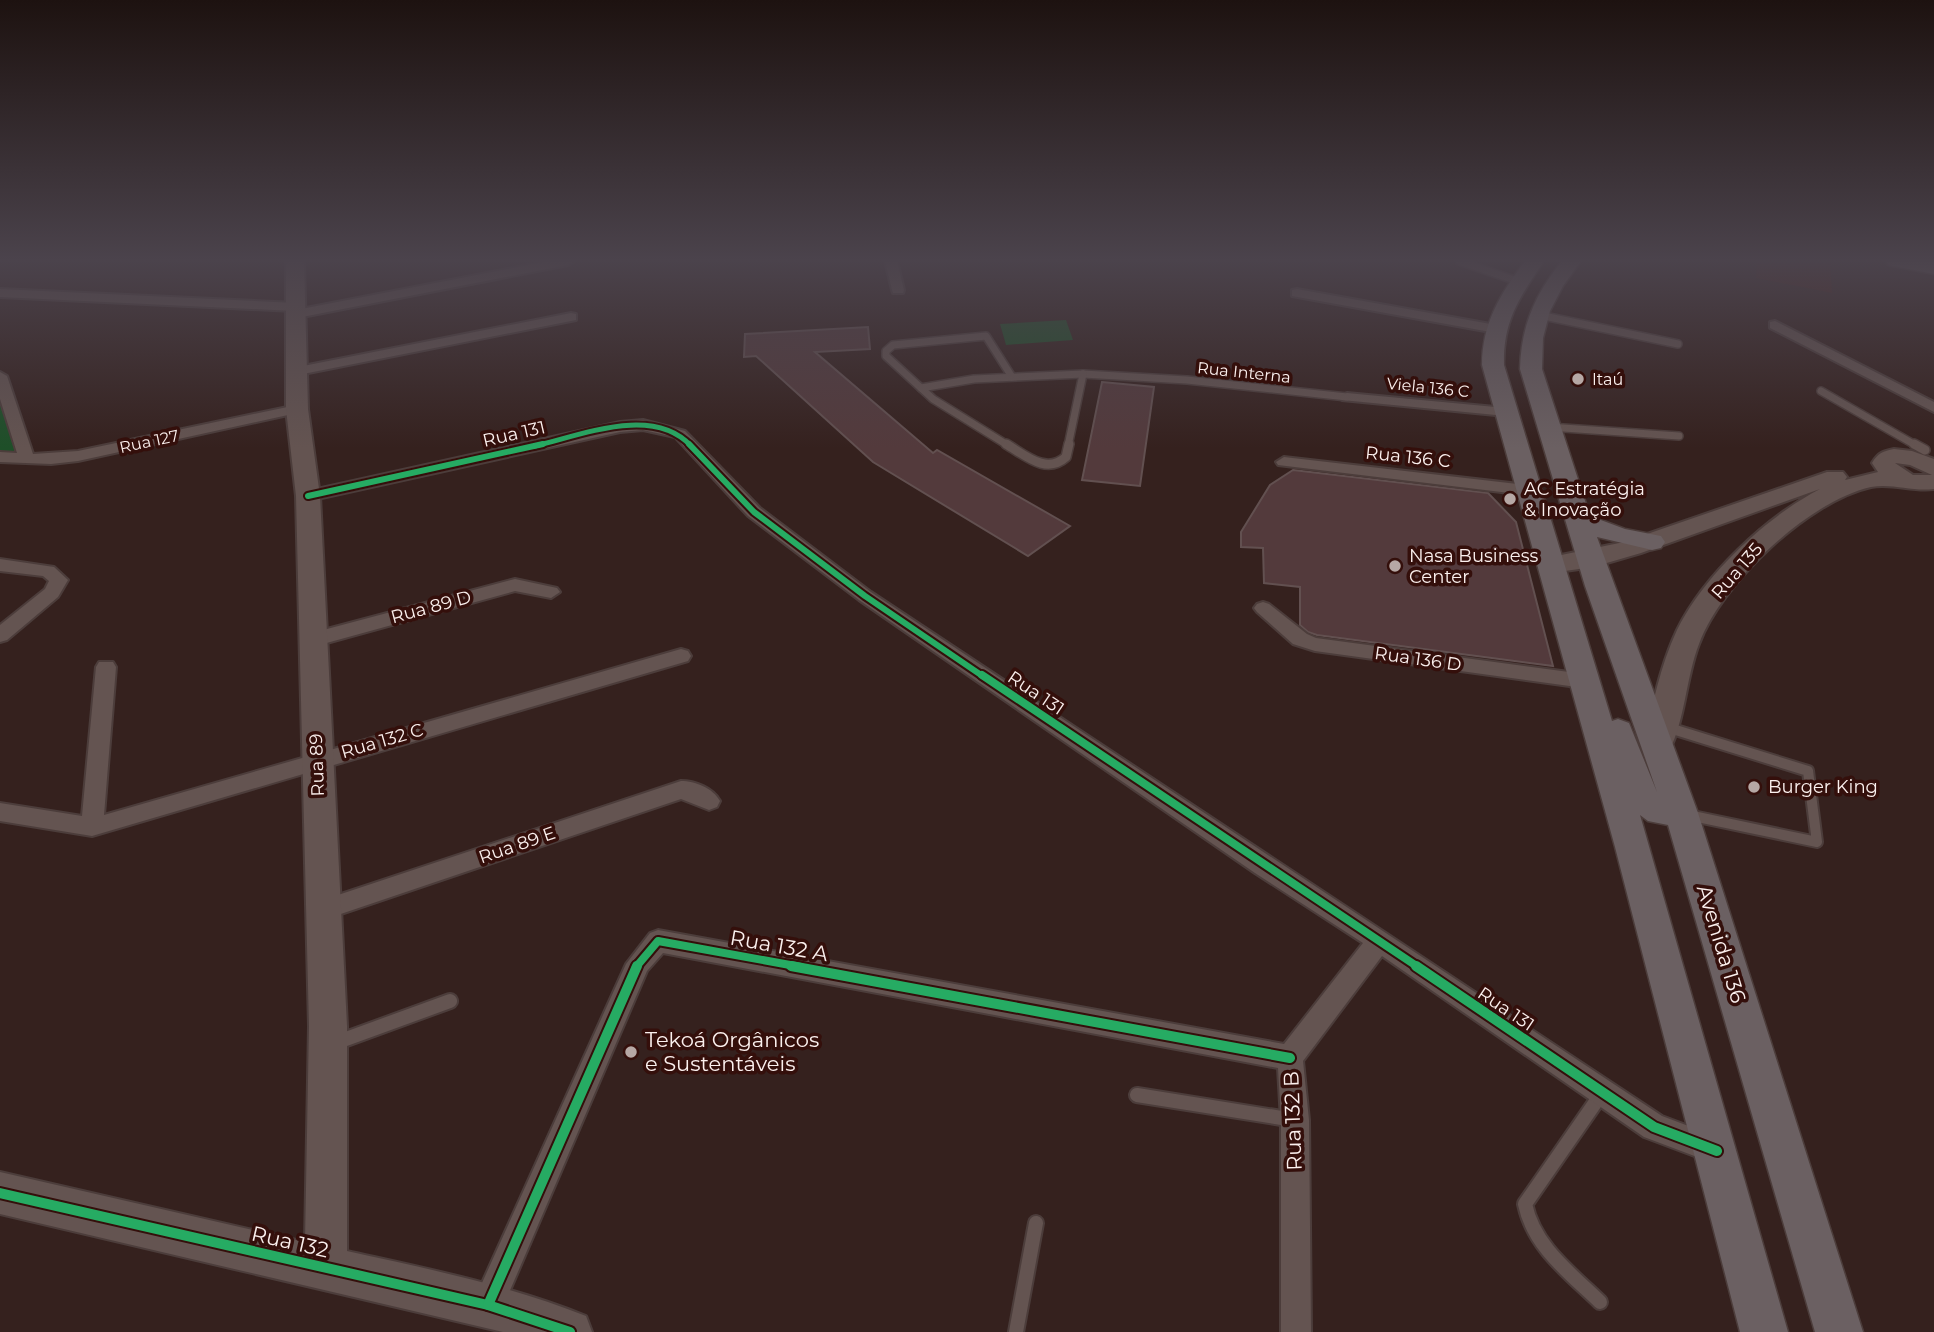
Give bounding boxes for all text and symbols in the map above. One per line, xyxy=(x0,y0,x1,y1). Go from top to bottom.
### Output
street label: Rua Interna xyxy=(1196,358,1292,387)
place label: Itaú xyxy=(1592,370,1623,389)
marker: Itaú xyxy=(1570,371,1586,387)
street label: Viela 136 C xyxy=(1386,374,1470,401)
street label: Rua 131 xyxy=(481,416,547,452)
street label: Rua 127 xyxy=(118,426,181,457)
street label: Rua 136 C xyxy=(1364,442,1452,472)
place label: AC Estratégia & Inovação xyxy=(1524,478,1645,521)
marker: AC Estratégia & Inovação xyxy=(1502,491,1518,507)
street label: Rua 135 xyxy=(1707,538,1767,604)
place label: Nasa Business Center xyxy=(1409,545,1538,588)
marker: Nasa Business Center xyxy=(1387,558,1403,574)
street label: Rua 89 D xyxy=(388,586,474,628)
street label: Rua 136 D xyxy=(1373,642,1463,676)
street label: Rua 131 xyxy=(1003,666,1069,720)
street label: Rua 132 C xyxy=(338,719,426,763)
street label: Rua 89 xyxy=(305,733,329,797)
place label: Burger King xyxy=(1768,776,1878,798)
marker: Burger King xyxy=(1746,779,1762,795)
street label: Rua 89 E xyxy=(476,822,558,868)
street label: Avenida 136 xyxy=(1692,882,1751,1006)
street label: Rua 132 A xyxy=(728,925,831,967)
street label: Rua 131 xyxy=(1473,982,1539,1036)
place label: Tekoá Orgânicos e Sustentáveis xyxy=(645,1027,819,1076)
marker: Tekoá Orgânicos e Sustentáveis xyxy=(623,1044,639,1060)
street label: Rua 132 B xyxy=(1278,1071,1307,1171)
street label: Rua 132 xyxy=(249,1221,331,1263)

